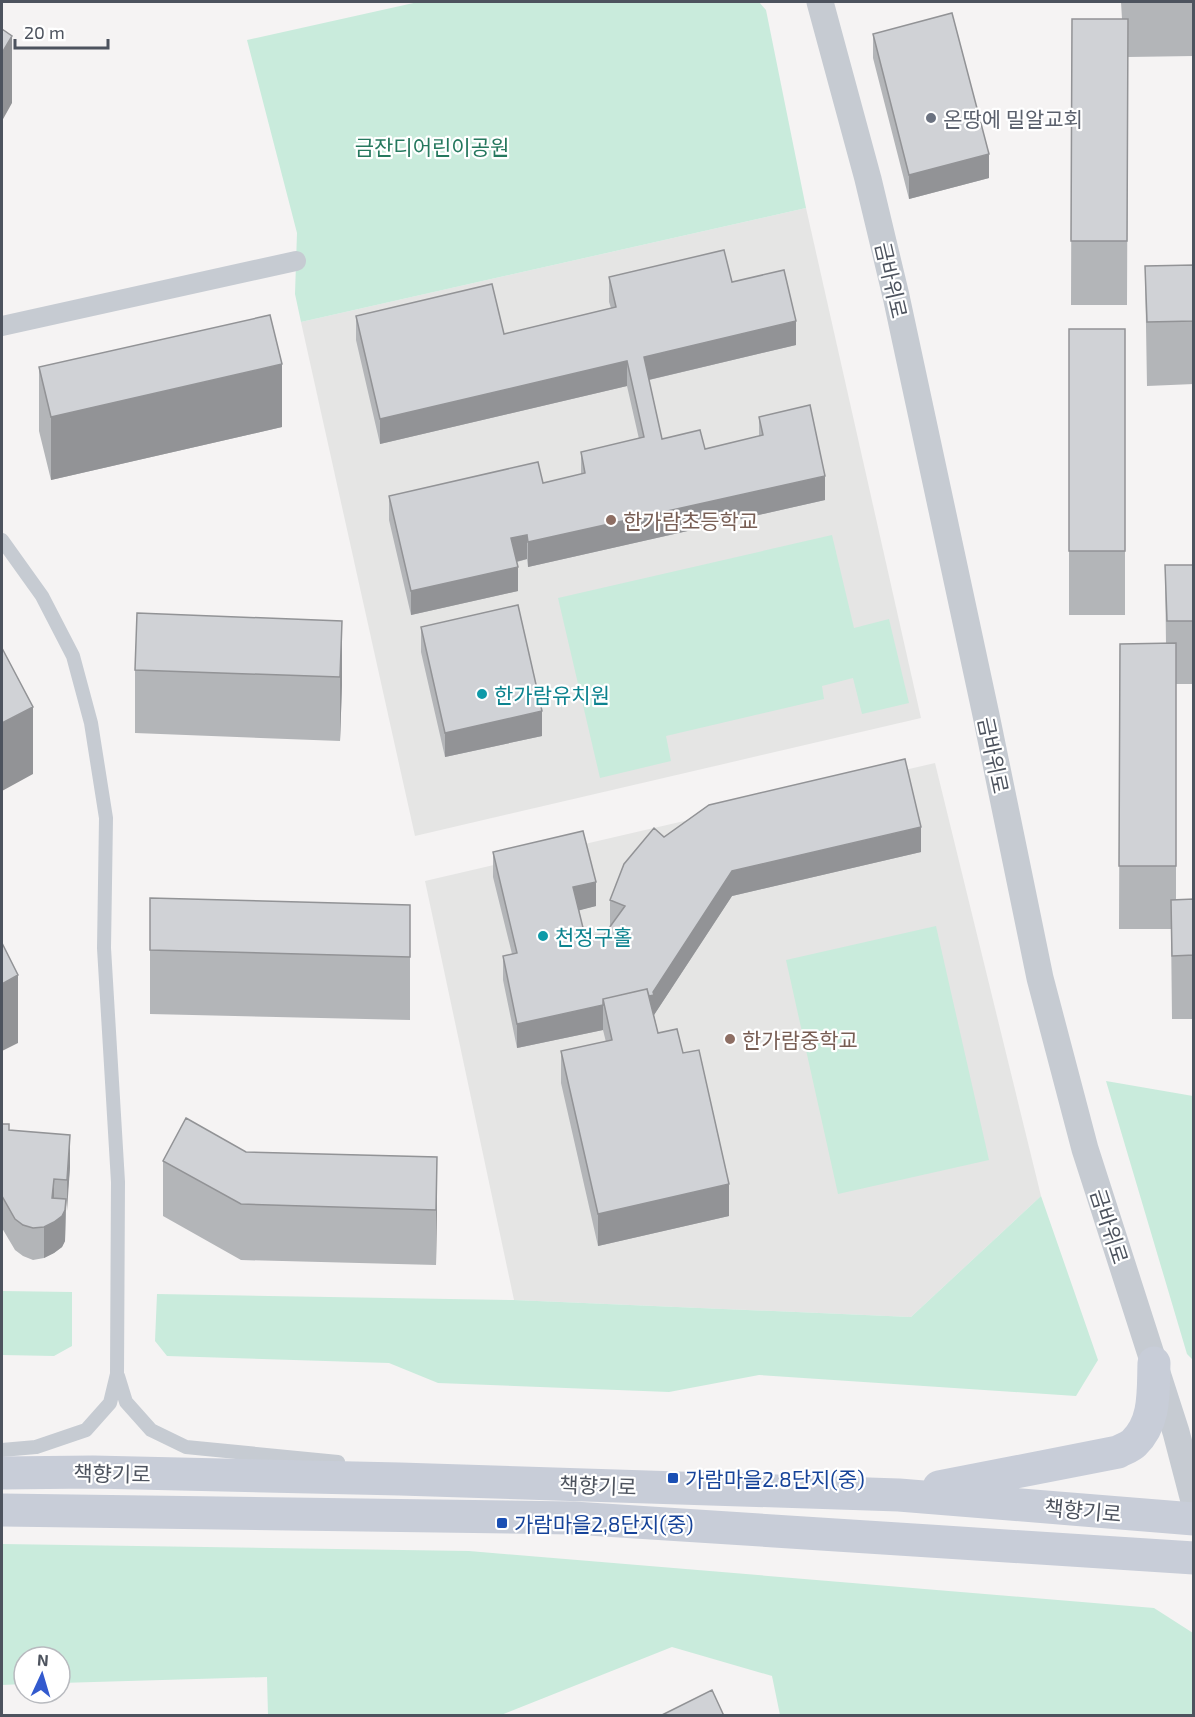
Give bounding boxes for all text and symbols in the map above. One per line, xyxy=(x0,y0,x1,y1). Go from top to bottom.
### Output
scale bar xyxy=(15,12,108,50)
text: 20 m xyxy=(24,21,65,43)
place label: 온땅에 밀알교회 xyxy=(943,106,1083,131)
marker: 온땅에 밀알교회 xyxy=(924,111,938,125)
park label: 금잔디어린이공원 xyxy=(355,134,509,159)
street label: 금바위로 xyxy=(871,240,913,320)
place label: 한가람초등학교 xyxy=(623,508,758,533)
marker: 한가람초등학교 xyxy=(604,513,618,527)
place label: 한가람유치원 xyxy=(494,682,610,707)
marker: 한가람유치원 xyxy=(475,687,489,701)
street label: 금바위로 xyxy=(974,715,1014,795)
place label: 천정구홀 xyxy=(555,924,632,949)
marker: 천정구홀 xyxy=(536,929,550,943)
place label: 한가람중학교 xyxy=(742,1027,858,1052)
marker: 한가람중학교 xyxy=(723,1032,737,1046)
street label: 금바위로 xyxy=(1086,1185,1134,1267)
street label: 책향기로 xyxy=(73,1460,151,1486)
place label: 가람마을2.8단지(중) xyxy=(685,1466,865,1491)
street label: 책향기로 xyxy=(559,1471,637,1499)
marker: 가람마을2.8단지(중) xyxy=(666,1471,680,1485)
street label: 책향기로 xyxy=(1043,1494,1123,1526)
place label: 가람마을2,8단지(중) xyxy=(514,1511,694,1536)
marker: 가람마을2,8단지(중) xyxy=(495,1516,509,1530)
north arrow xyxy=(12,1645,72,1705)
text: N xyxy=(37,1650,50,1669)

